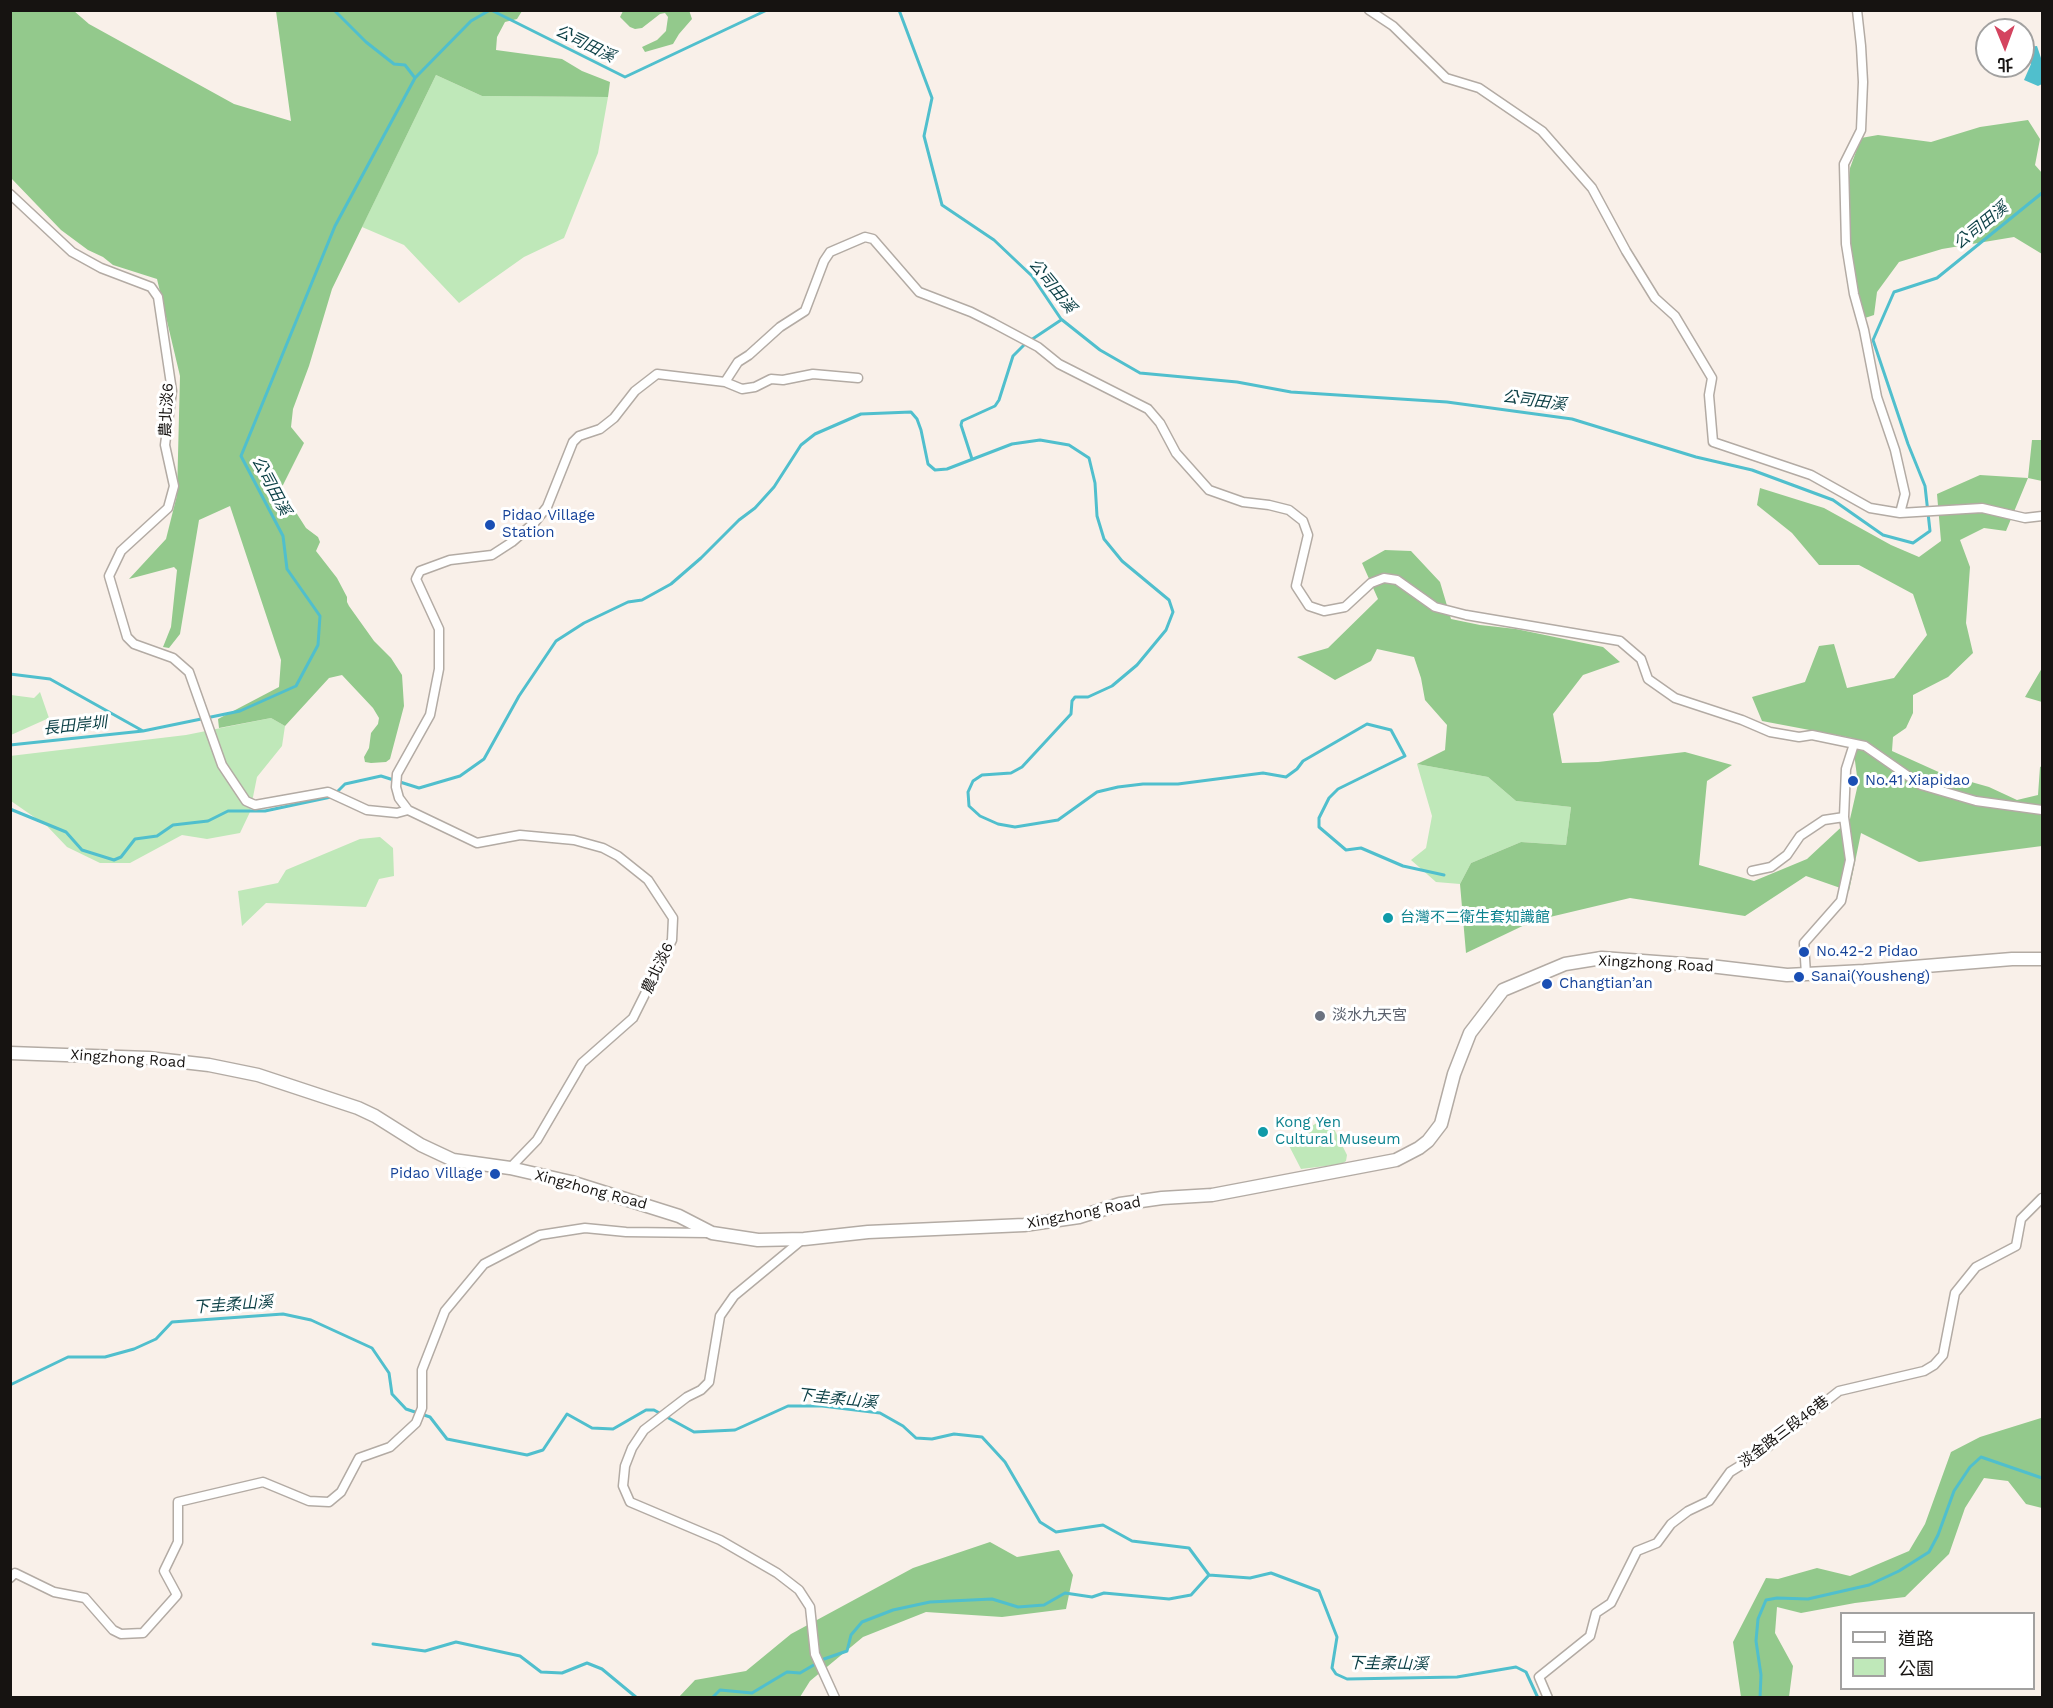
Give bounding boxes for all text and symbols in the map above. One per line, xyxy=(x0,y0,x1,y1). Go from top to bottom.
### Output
north arrow xyxy=(1975,18,2035,78)
water label: 公司田溪 xyxy=(552,21,618,67)
text: 北 xyxy=(1997,55,2013,74)
water label: 公司田溪 xyxy=(1950,198,2012,254)
water label: 公司田溪 xyxy=(1024,255,1080,317)
street label: 農北淡6 xyxy=(157,383,177,437)
water label: 公司田溪 xyxy=(1501,387,1567,415)
water label: 公司田溪 xyxy=(248,453,294,519)
place label: Pidao Village Station xyxy=(502,507,595,542)
marker: Pidao Village Station xyxy=(483,518,497,532)
water label: 長田岸圳 xyxy=(42,713,108,739)
place label: No.41 Xiapidao xyxy=(1865,772,1970,790)
marker: No.41 Xiapidao xyxy=(1846,774,1860,788)
place label: 台灣不二衛生套知識館 xyxy=(1400,909,1550,927)
marker: 台灣不二衛生套知識館 xyxy=(1381,911,1395,925)
street label: 農北淡6 xyxy=(638,940,678,996)
place label: No.42-2 Pidao xyxy=(1816,943,1918,961)
marker: No.42-2 Pidao xyxy=(1797,945,1811,959)
street label: Xingzhong Road xyxy=(1598,952,1714,976)
place label: Sanai(Yousheng) xyxy=(1811,968,1930,986)
marker: Sanai(Yousheng) xyxy=(1792,970,1806,984)
place label: Changtian’an xyxy=(1559,975,1653,993)
marker: Changtian’an xyxy=(1540,977,1554,991)
place label: 淡水九天宮 xyxy=(1332,1007,1407,1025)
marker: 淡水九天宮 xyxy=(1313,1009,1327,1023)
street label: Xingzhong Road xyxy=(70,1046,186,1072)
place label: Kong Yen Cultural Museum xyxy=(1275,1114,1401,1149)
marker: Kong Yen Cultural Museum xyxy=(1256,1125,1270,1139)
place label: Pidao Village xyxy=(390,1165,483,1183)
street label: Xingzhong Road xyxy=(533,1166,649,1214)
marker: Pidao Village xyxy=(488,1167,502,1181)
street label: Xingzhong Road xyxy=(1026,1193,1142,1233)
water label: 下圭柔山溪 xyxy=(192,1293,274,1317)
water label: 下圭柔山溪 xyxy=(796,1385,878,1413)
street label: 淡金路三段46巷 xyxy=(1735,1392,1833,1472)
legend xyxy=(1840,1612,2035,1690)
text: 道路 xyxy=(1898,1628,1934,1649)
water label: 下圭柔山溪 xyxy=(1348,1654,1428,1674)
text: 公園 xyxy=(1898,1658,1934,1679)

